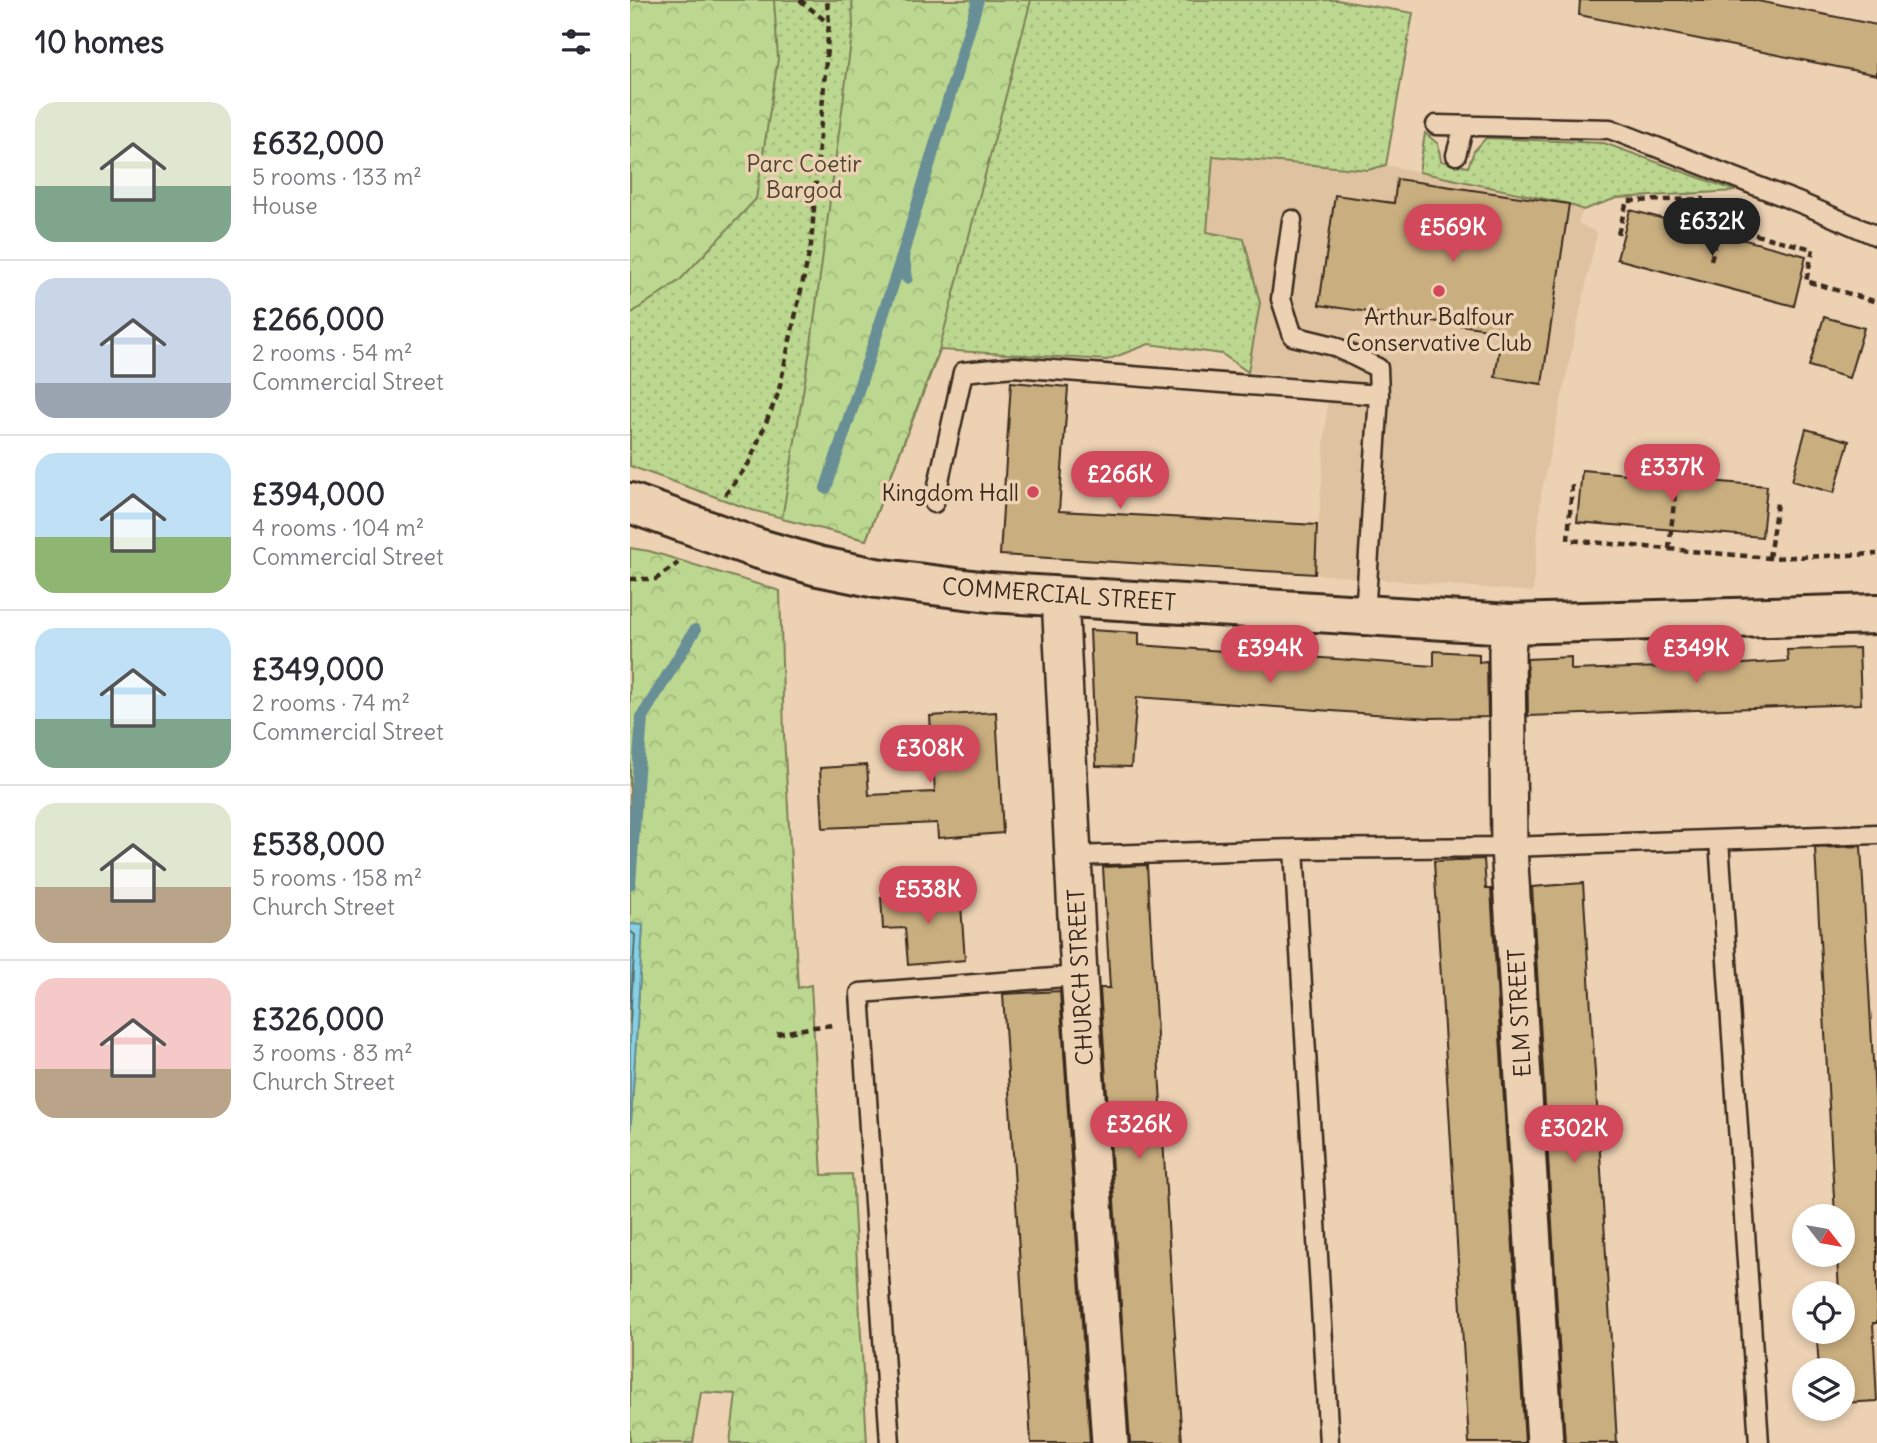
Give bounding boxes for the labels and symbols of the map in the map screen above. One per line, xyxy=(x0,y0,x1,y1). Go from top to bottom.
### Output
park label: Parc Coetir Bargod xyxy=(746,149,862,204)
pin: £632K xyxy=(1663,198,1761,258)
pin: £569K xyxy=(1404,204,1502,264)
marker: Arthur Balfour Conservative Club xyxy=(1431,283,1447,299)
place label: Arthur Balfour Conservative Club xyxy=(1346,302,1532,357)
pin: £337K xyxy=(1623,444,1721,504)
pin: £266K xyxy=(1071,452,1169,511)
place label: Kingdom Hall xyxy=(881,478,1019,507)
marker: Kingdom Hall xyxy=(1025,484,1041,500)
street label: COMMERCIAL STREET xyxy=(941,571,1177,617)
pin: £394K xyxy=(1221,626,1319,685)
pin: £349K xyxy=(1647,626,1745,685)
pin: £308K xyxy=(881,726,979,785)
pin: £538K xyxy=(879,866,977,926)
street label: CHURCH STREET xyxy=(1061,888,1099,1066)
street label: ELM STREET xyxy=(1501,948,1537,1078)
pin: £326K xyxy=(1090,1102,1188,1161)
pin: £302K xyxy=(1525,1106,1623,1165)
north arrow xyxy=(1792,1204,1855,1267)

